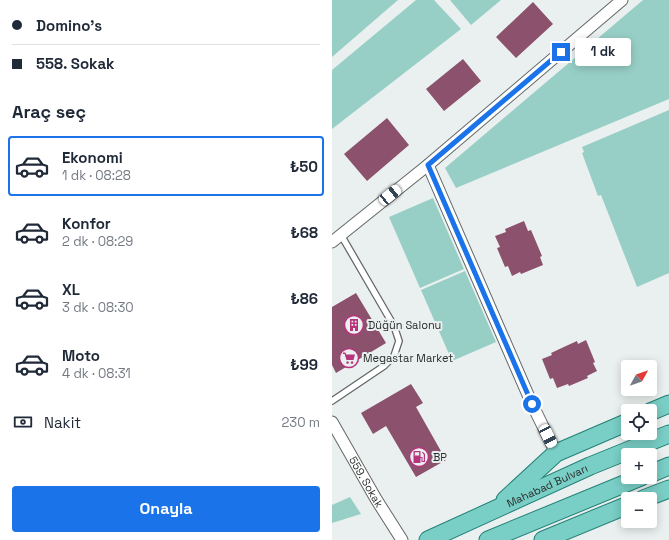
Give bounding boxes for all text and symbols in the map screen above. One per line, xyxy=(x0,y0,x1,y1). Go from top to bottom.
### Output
text: Domino's xyxy=(36,16,102,35)
callout: 1 dk xyxy=(575,38,631,66)
route end xyxy=(552,43,570,61)
text: 1 dk xyxy=(591,43,615,60)
text: 558. Sokak xyxy=(36,54,115,73)
text: Araç seç xyxy=(12,100,86,123)
icon: car xyxy=(14,148,50,184)
text: Ekonomi xyxy=(62,148,123,167)
text: ₺50 xyxy=(290,157,318,176)
text: 1 dk · 08:28 xyxy=(62,167,131,184)
car xyxy=(377,183,403,207)
icon: car xyxy=(14,214,50,250)
text: Konfor xyxy=(62,214,111,233)
text: ₺68 xyxy=(290,223,318,242)
text: 2 dk · 08:29 xyxy=(62,233,133,250)
icon: car xyxy=(14,280,50,316)
text: XL xyxy=(62,280,80,299)
text: ₺86 xyxy=(290,289,318,308)
text: 3 dk · 08:30 xyxy=(62,299,134,316)
building icon: Düğün Salonu xyxy=(343,314,365,336)
place label: Düğün Salonu xyxy=(368,318,441,332)
icon: car xyxy=(14,346,50,382)
text: Moto xyxy=(62,346,100,365)
supermarket icon: Megastar Market xyxy=(338,347,360,369)
place label: Megastar Market xyxy=(363,351,453,365)
text: ₺99 xyxy=(290,355,318,374)
north arrow xyxy=(621,360,657,396)
map controls xyxy=(621,360,657,528)
text: 4 dk · 08:31 xyxy=(62,365,131,382)
route start xyxy=(523,395,541,413)
button: locate xyxy=(621,404,657,440)
icon: cash xyxy=(12,411,34,433)
text: Nakit xyxy=(44,413,81,432)
text: 230 m xyxy=(282,414,320,431)
car xyxy=(537,423,559,449)
fuel station icon: BP xyxy=(408,446,430,468)
button: + xyxy=(621,448,657,484)
place label: BP xyxy=(433,450,447,464)
street label: 559. Sokak xyxy=(346,454,387,510)
street label: Mahabad Bulvarı xyxy=(504,461,590,510)
button: Onayla xyxy=(12,486,320,532)
button: − xyxy=(621,492,657,528)

